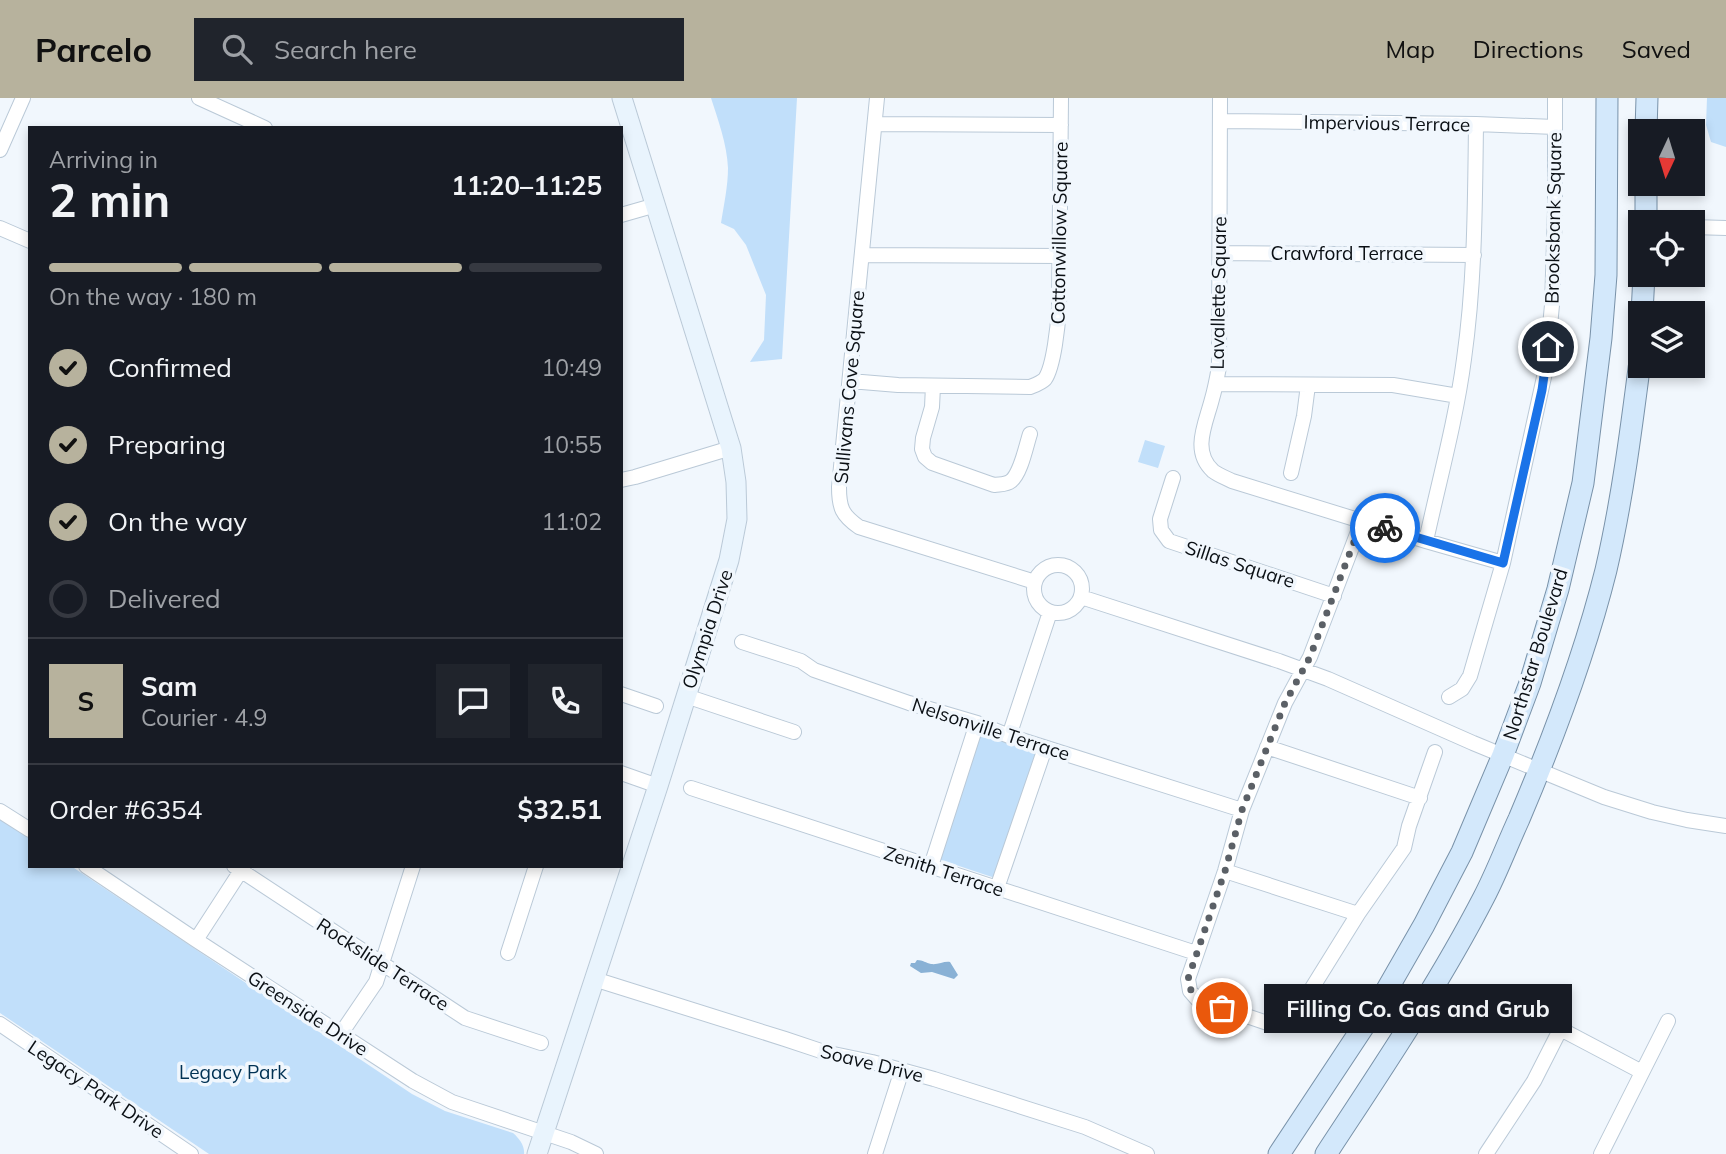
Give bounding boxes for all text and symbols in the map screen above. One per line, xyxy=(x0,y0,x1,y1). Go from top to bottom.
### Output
search box xyxy=(194,18,684,81)
text: Parcelo xyxy=(35,29,152,70)
icon: search xyxy=(218,30,256,68)
text: Search here xyxy=(274,33,417,66)
text: Map xyxy=(1385,34,1435,64)
text: Directions xyxy=(1473,34,1584,64)
text: Saved xyxy=(1622,34,1691,64)
street label: Impervious Terrace xyxy=(1303,110,1471,136)
north arrow xyxy=(1628,119,1704,196)
map controls xyxy=(1628,119,1705,378)
street label: Brooksbank Square xyxy=(1540,132,1566,304)
street label: Cottonwillow Square xyxy=(1045,141,1073,325)
text: Arriving in xyxy=(49,145,158,174)
text: 11:20–11:25 xyxy=(451,169,602,202)
text: 2 min xyxy=(49,171,170,229)
button: locate xyxy=(1628,210,1705,287)
street label: Lavallette Square xyxy=(1205,216,1231,370)
street label: Crawford Terrace xyxy=(1271,241,1423,265)
text: On the way · 180 m xyxy=(49,282,257,311)
street label: Sullivans Cove Square xyxy=(829,289,869,485)
button: layers xyxy=(1628,301,1705,378)
pin xyxy=(1518,317,1578,377)
icon: home xyxy=(1529,328,1567,366)
icon: check xyxy=(49,349,87,387)
text: Confirmed xyxy=(108,351,232,384)
text: 10:49 xyxy=(542,353,602,382)
icon: check xyxy=(49,426,87,464)
text: Preparing xyxy=(108,428,226,461)
text: 10:55 xyxy=(542,430,602,459)
courier xyxy=(1350,493,1420,563)
icon: check xyxy=(49,503,87,541)
text: On the way xyxy=(108,505,247,538)
text: 11:02 xyxy=(542,507,602,536)
icon: bike xyxy=(1366,509,1404,547)
street label: Sillas Square xyxy=(1182,535,1298,593)
street label: Northstar Boulevard xyxy=(1497,565,1573,743)
street label: Olympia Drive xyxy=(676,566,738,692)
text: Delivered xyxy=(108,582,221,615)
button: chat xyxy=(436,664,510,738)
button: phone xyxy=(528,664,602,738)
text: Sam xyxy=(141,670,197,703)
text: S xyxy=(78,685,94,718)
street label: Nelsonville Terrace xyxy=(909,692,1073,766)
text: Courier · 4.9 xyxy=(141,703,267,732)
text: Order #6354 xyxy=(49,793,202,826)
text: $32.51 xyxy=(518,793,602,826)
street label: Zenith Terrace xyxy=(881,840,1007,902)
street label: Rockslide Terrace xyxy=(312,912,454,1016)
street label: Greenside Drive xyxy=(243,965,373,1061)
pin xyxy=(1192,978,1252,1038)
callout: Filling Co. Gas and Grub xyxy=(1264,984,1572,1032)
icon: bag xyxy=(1203,989,1241,1027)
text: Filling Co. Gas and Grub xyxy=(1286,994,1550,1023)
street label: Legacy Park Drive xyxy=(23,1035,169,1143)
street label: Soave Drive xyxy=(818,1039,926,1087)
park label: Legacy Park xyxy=(179,1060,287,1084)

